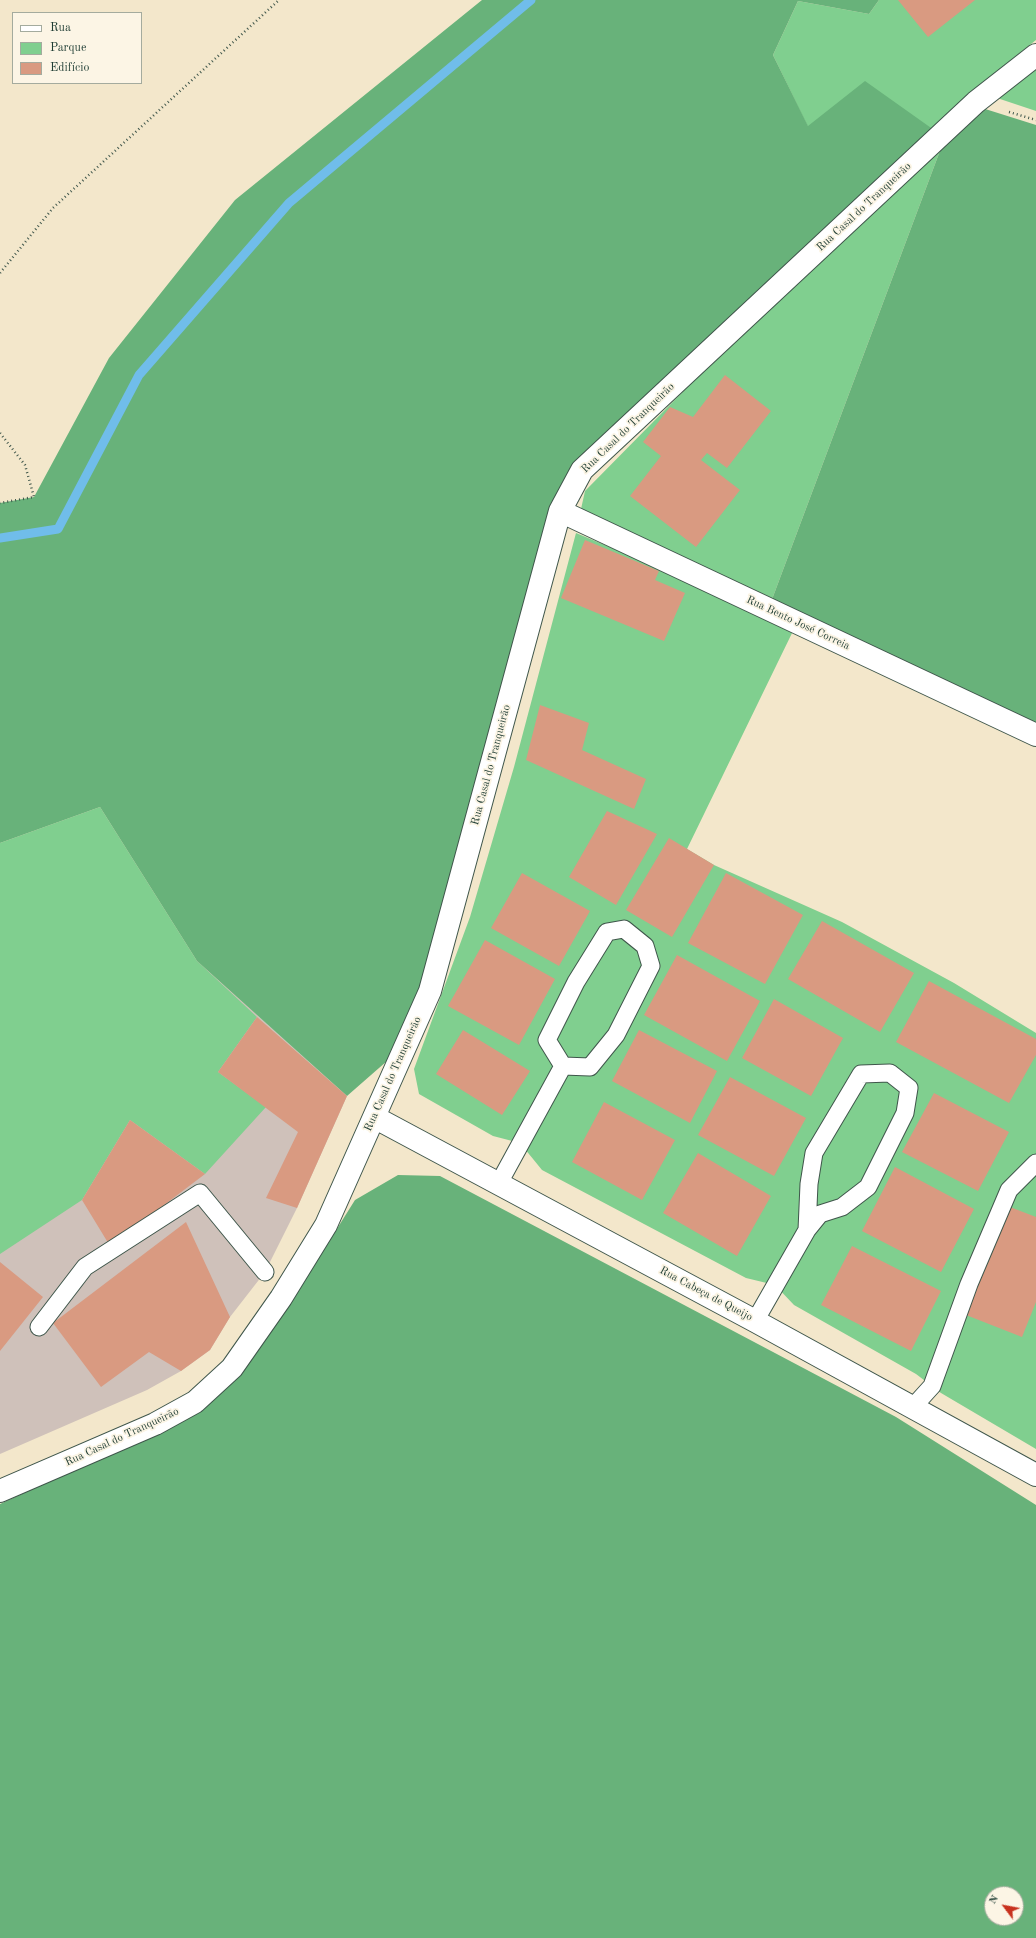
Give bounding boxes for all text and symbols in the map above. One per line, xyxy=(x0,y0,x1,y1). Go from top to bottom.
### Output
legend xyxy=(12,12,142,84)
text: Rua xyxy=(50,22,71,34)
text: Parque xyxy=(50,42,86,54)
text: Edifício xyxy=(50,62,89,74)
street label: Rua Casal do Tranqueirão xyxy=(814,160,914,254)
street label: Rua Casal do Tranqueirão xyxy=(579,380,677,476)
street label: Rua Bento José Correia xyxy=(744,593,852,653)
street label: Rua Casal do Tranqueirão xyxy=(469,703,513,827)
street label: Rua Casal do Tranqueirão xyxy=(362,1015,424,1133)
street label: Rua Cabeça de Queijo xyxy=(657,1264,755,1324)
street label: Rua Casal do Tranqueirão xyxy=(63,1405,181,1469)
north arrow xyxy=(984,1886,1024,1926)
text: N xyxy=(987,1893,1001,1906)

